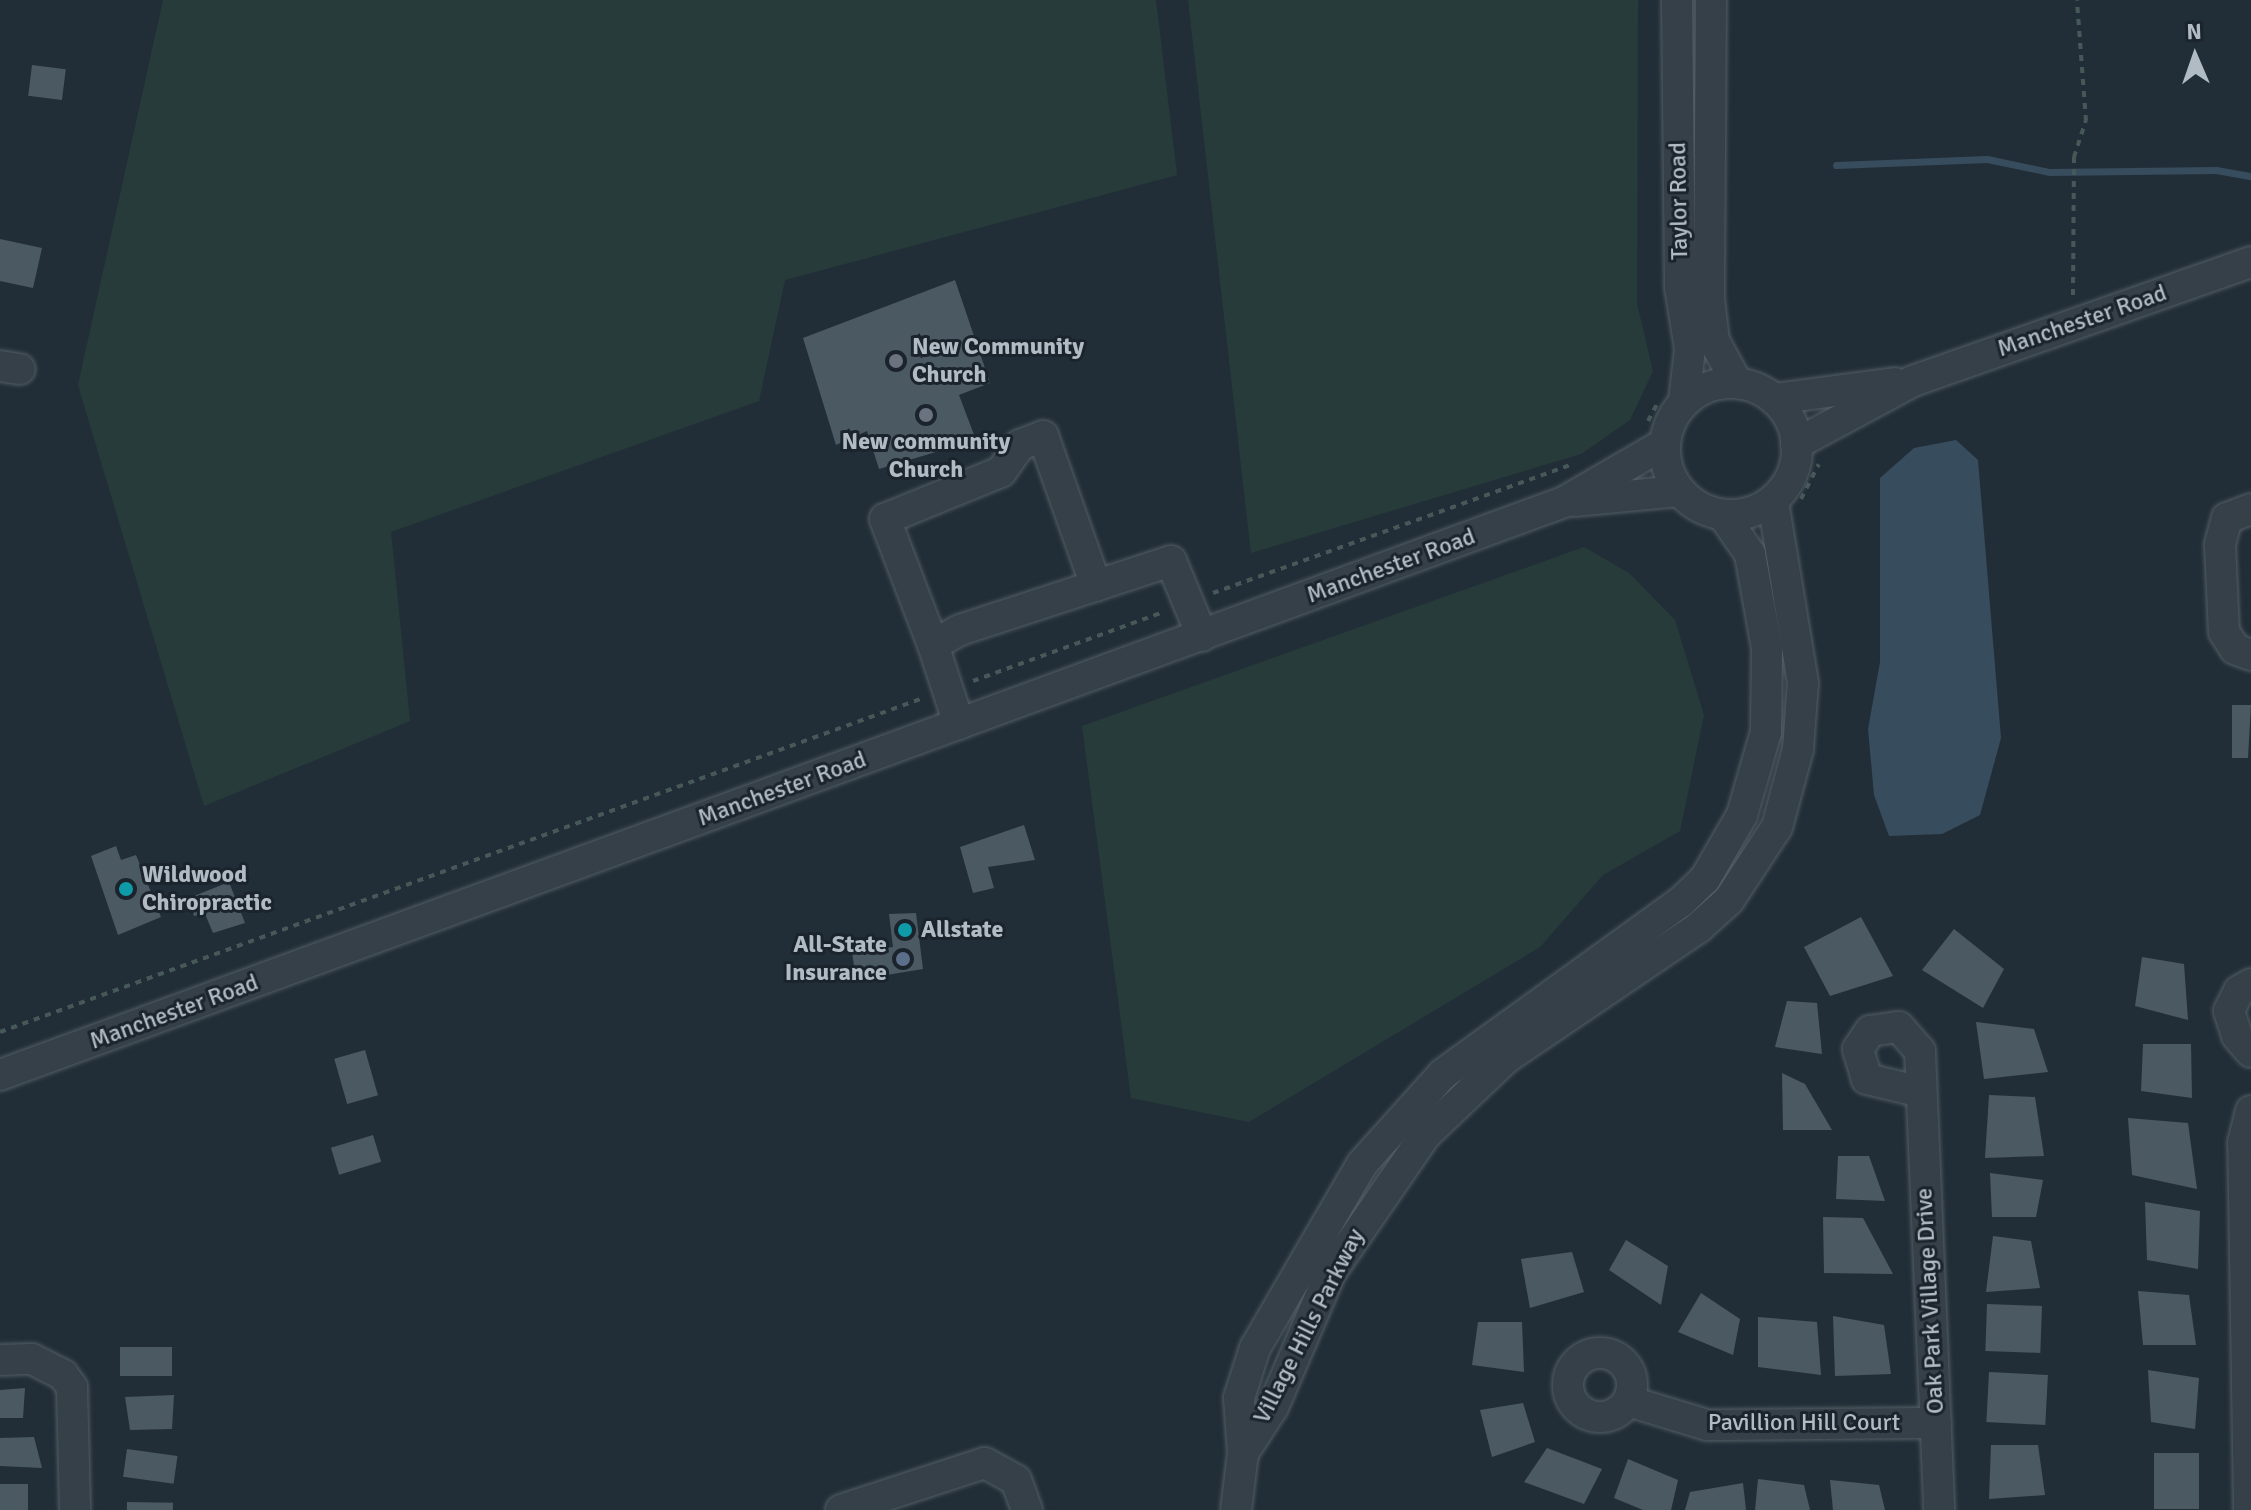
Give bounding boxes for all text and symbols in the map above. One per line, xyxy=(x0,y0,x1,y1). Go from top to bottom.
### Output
north arrow xyxy=(2155,16,2235,96)
text: N xyxy=(2186,18,2202,45)
street label: Taylor Road xyxy=(1664,142,1694,260)
street label: Manchester Road xyxy=(1994,279,2170,363)
place label: New Community Church xyxy=(912,333,1084,389)
marker: New Community Church xyxy=(887,352,905,370)
marker: New community Church xyxy=(917,406,935,424)
place label: New community Church xyxy=(842,428,1010,484)
street label: Manchester Road xyxy=(1303,522,1479,610)
street label: Manchester Road xyxy=(694,745,870,833)
place label: Wildwood Chiropractic xyxy=(142,861,272,917)
marker: Wildwood Chiropractic xyxy=(117,880,135,898)
place label: Allstate xyxy=(921,916,1003,944)
marker: Allstate xyxy=(896,921,914,939)
place label: All-State Insurance xyxy=(785,931,887,987)
marker: All-State Insurance xyxy=(894,950,912,968)
street label: Manchester Road xyxy=(86,968,262,1056)
street label: Oak Park Village Drive xyxy=(1910,1187,1950,1415)
street label: Village Hills Parkway xyxy=(1247,1224,1371,1428)
street label: Pavillion Hill Court xyxy=(1708,1409,1900,1437)

